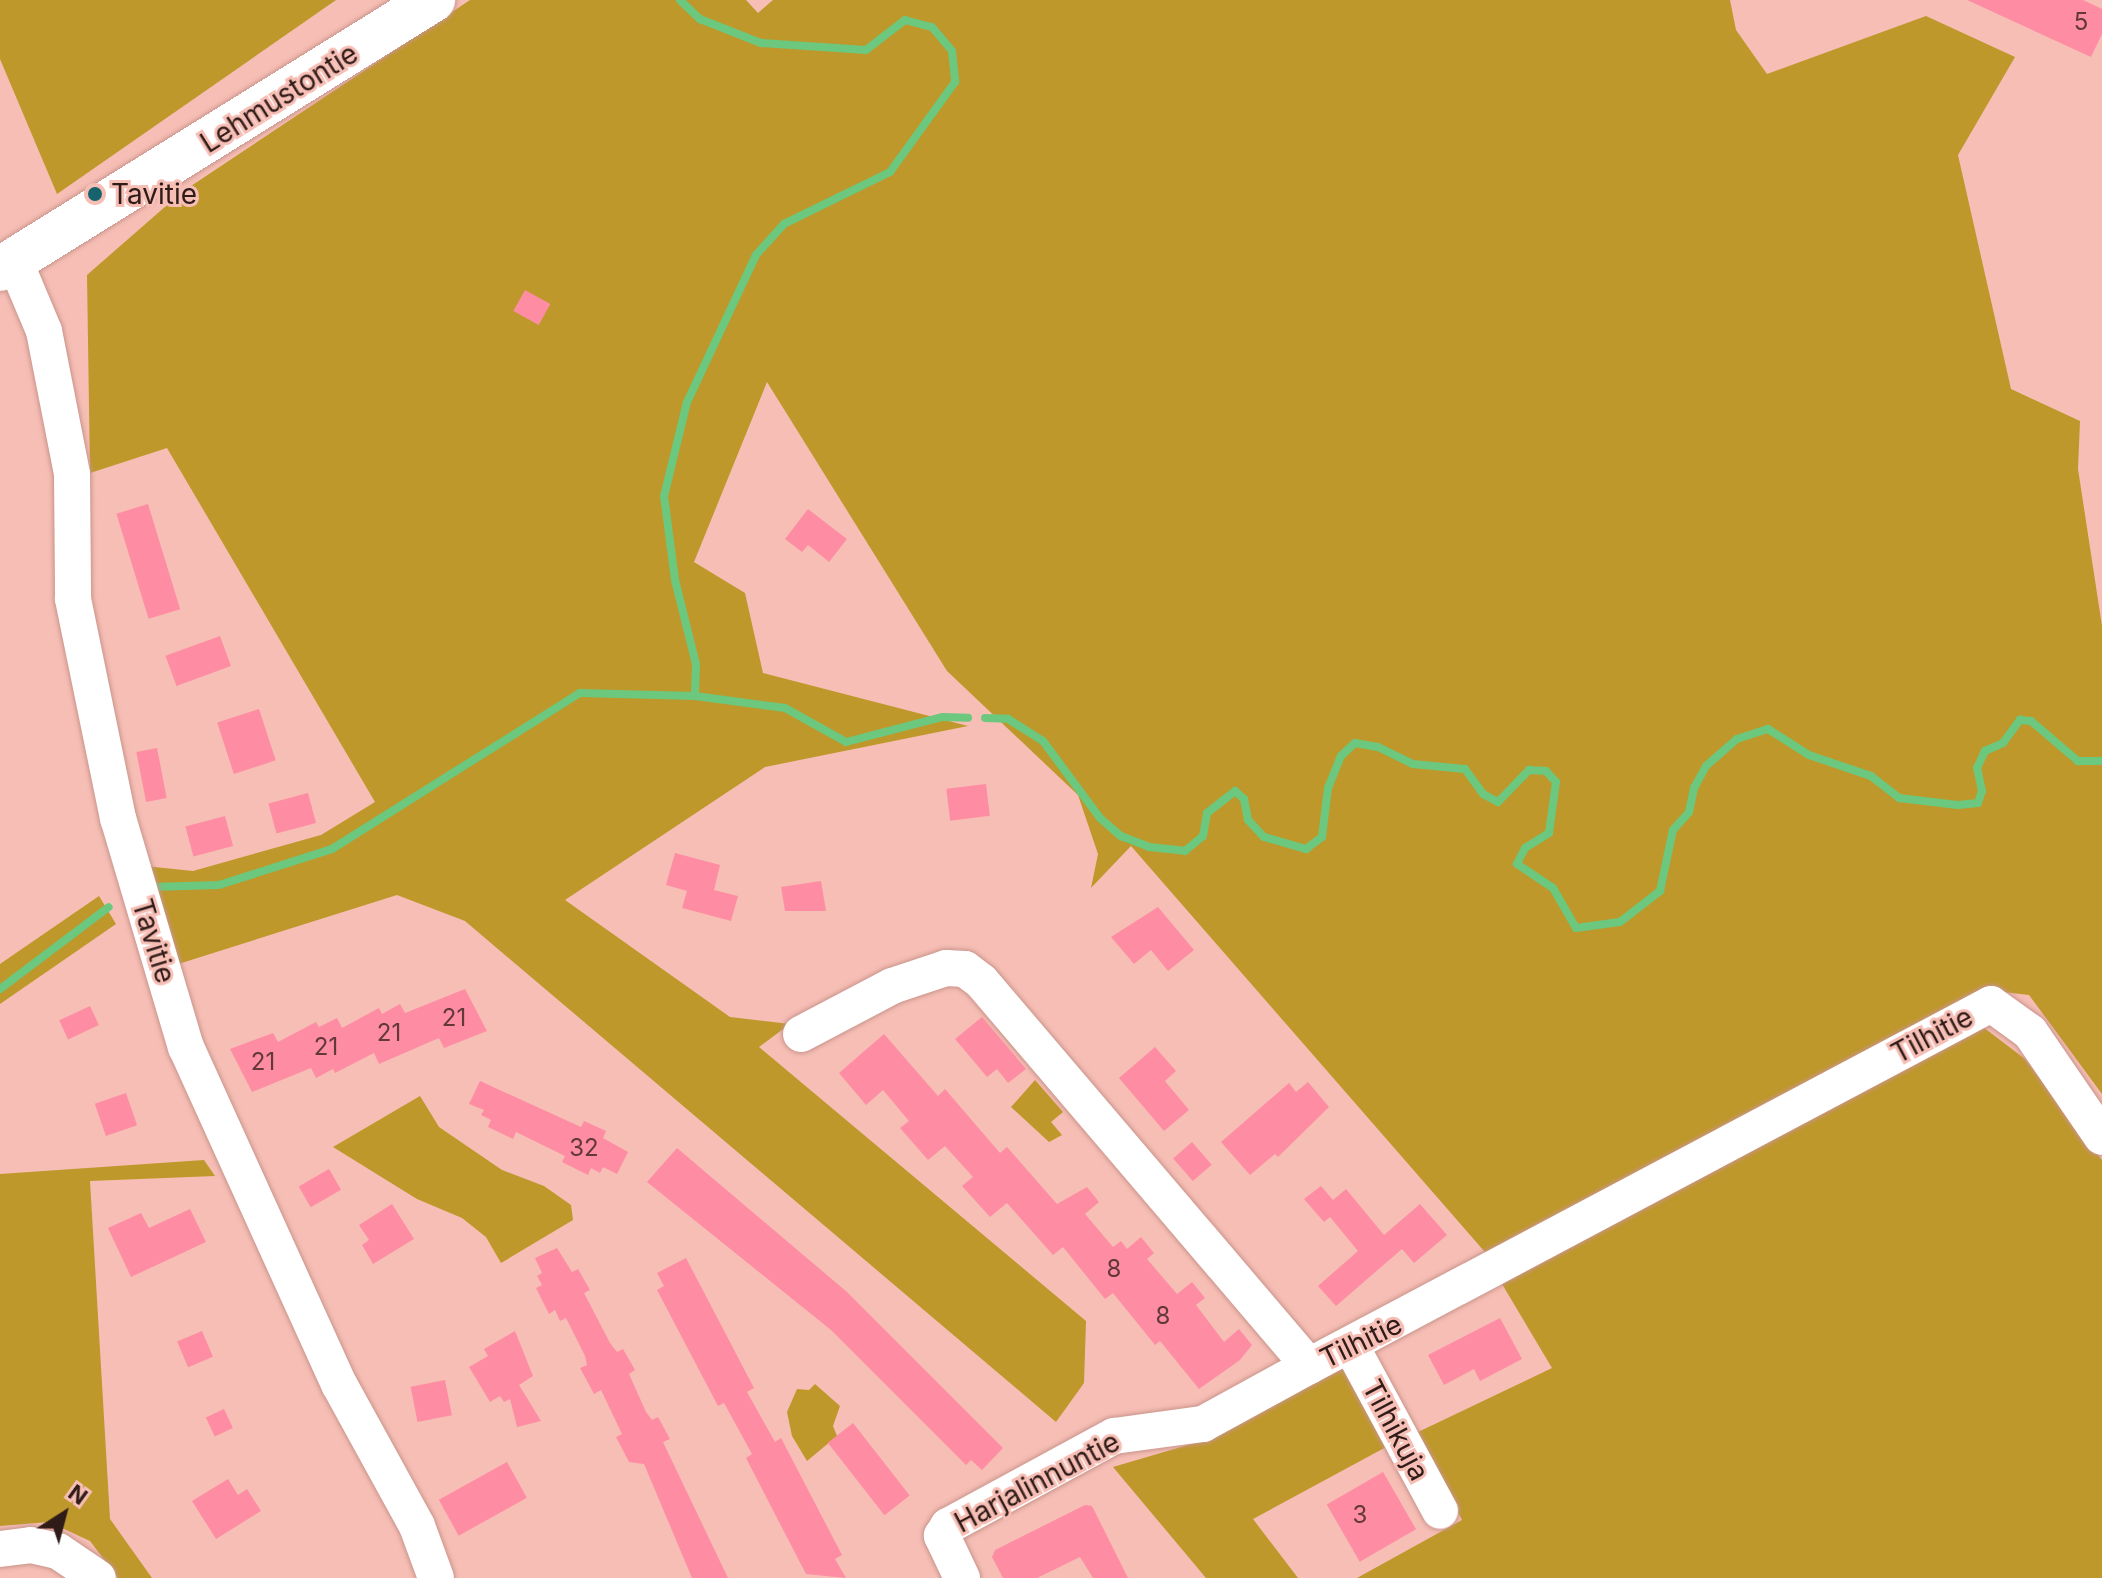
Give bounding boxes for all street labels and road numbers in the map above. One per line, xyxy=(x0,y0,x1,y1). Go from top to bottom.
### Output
street label: Lehmustontie xyxy=(194,36,364,160)
street label: Tavitie xyxy=(125,895,183,987)
street label: Tilhitie xyxy=(1886,1000,1978,1070)
street label: Tilhitie xyxy=(1314,1307,1408,1375)
street label: Tilhikuja xyxy=(1355,1374,1437,1486)
street label: Harjalinnuntie xyxy=(949,1424,1125,1540)

